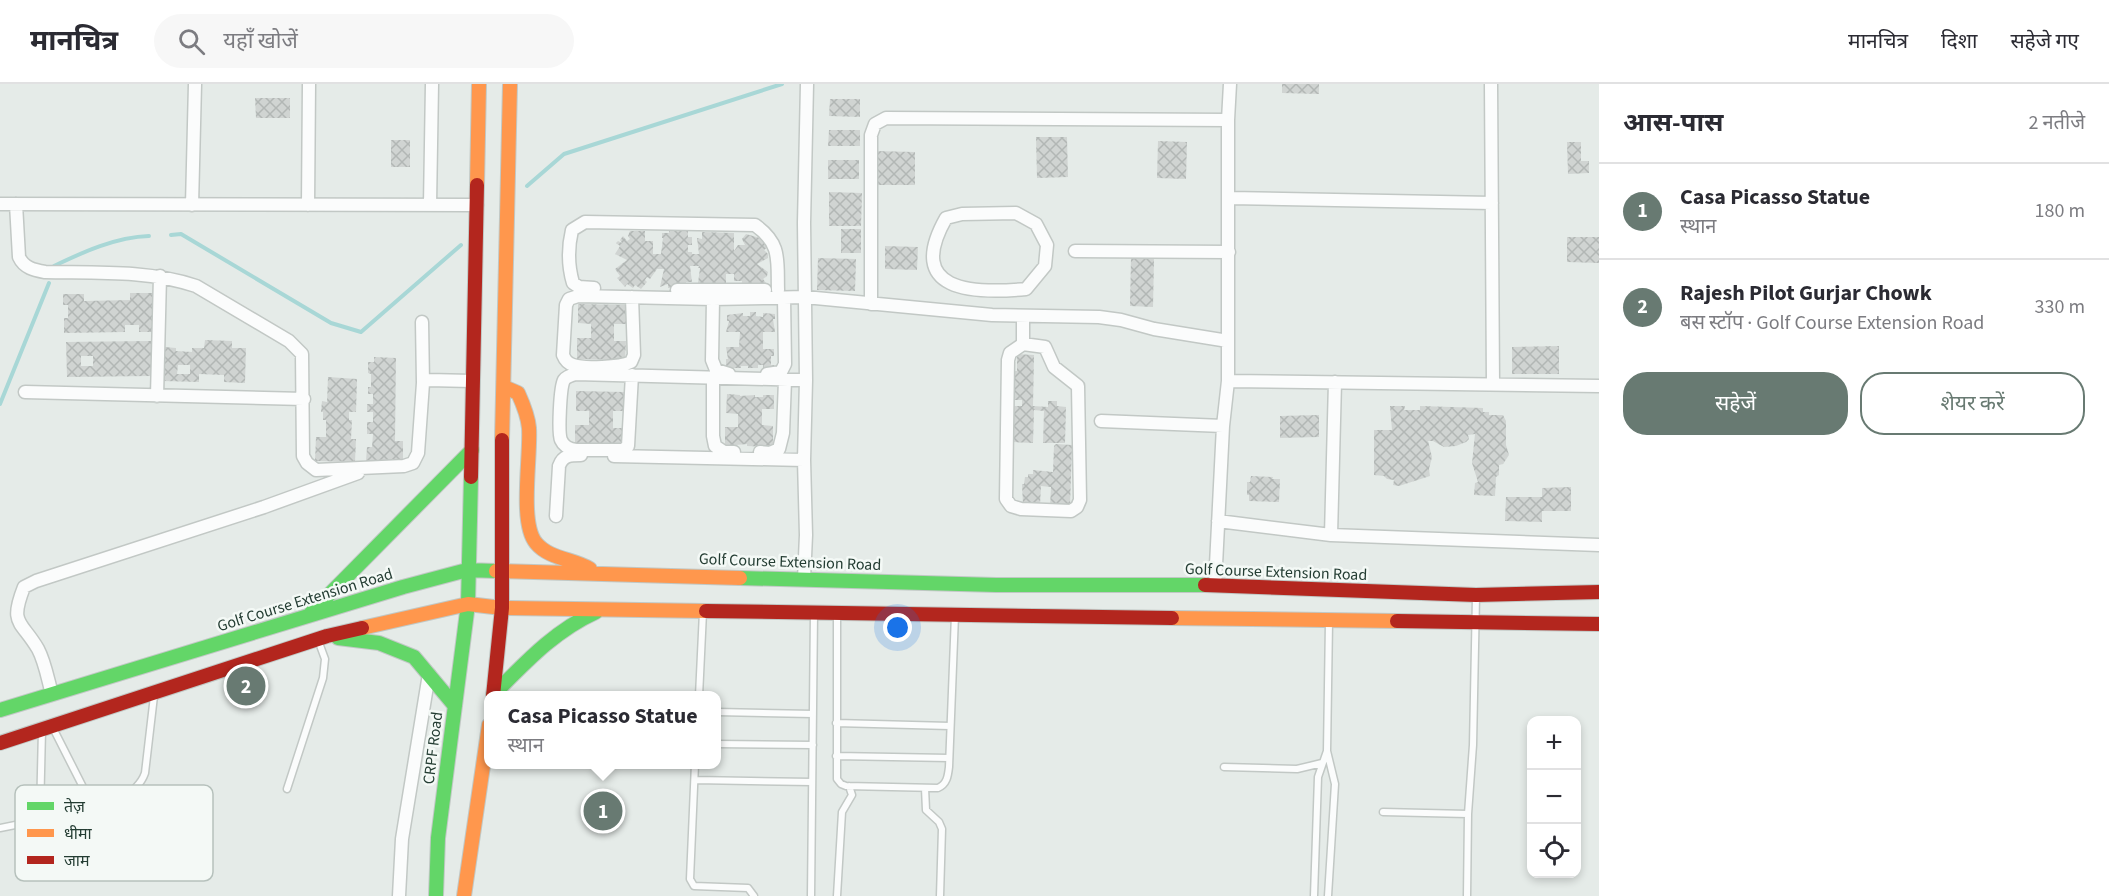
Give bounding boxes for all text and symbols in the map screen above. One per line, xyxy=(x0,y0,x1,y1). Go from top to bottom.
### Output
search box xyxy=(154,14,574,68)
text: मानचित्र xyxy=(30,21,118,61)
icon: search xyxy=(175,25,208,58)
text: यहाँ खोजें xyxy=(223,25,298,57)
text: मानचित्र xyxy=(1848,26,1908,56)
text: दिशा xyxy=(1941,26,1977,56)
text: सहेजे गए xyxy=(2010,26,2079,56)
text: आस-पास xyxy=(1623,104,1723,141)
text: 2 नतीजे xyxy=(2029,109,2085,137)
text: Casa Picasso Statue xyxy=(1680,181,1870,213)
text: 1 xyxy=(1637,197,1648,225)
text: 180 m xyxy=(2035,197,2085,225)
text: स्थान xyxy=(1680,213,1716,241)
text: Rajesh Pilot Gurjar Chowk xyxy=(1680,277,1932,309)
text: 2 xyxy=(1637,293,1648,321)
text: 330 m xyxy=(2035,293,2085,321)
text: बस स्टॉप · Golf Course Extension Road xyxy=(1680,309,1984,337)
button: सहेजें xyxy=(1623,372,1848,435)
button: शेयर करें xyxy=(1860,372,2085,435)
street label: Golf Course Extension Road xyxy=(698,548,882,576)
street label: Golf Course Extension Road xyxy=(1184,558,1368,586)
street label: Golf Course Extension Road xyxy=(215,563,395,637)
your location xyxy=(883,613,912,642)
pin: 2 xyxy=(226,664,266,708)
popup xyxy=(484,691,721,769)
text: Casa Picasso Statue xyxy=(507,700,698,732)
street label: CRPF Road xyxy=(418,711,448,785)
map controls xyxy=(1527,716,1581,878)
button: + xyxy=(1527,716,1581,770)
text: स्थान xyxy=(507,732,544,760)
button: − xyxy=(1527,770,1581,824)
legend xyxy=(15,785,213,881)
pin: 1 xyxy=(584,788,622,834)
text: तेज़ xyxy=(64,796,86,818)
text: धीमा xyxy=(64,823,93,845)
button: locate xyxy=(1527,824,1581,878)
text: जाम xyxy=(64,850,90,872)

